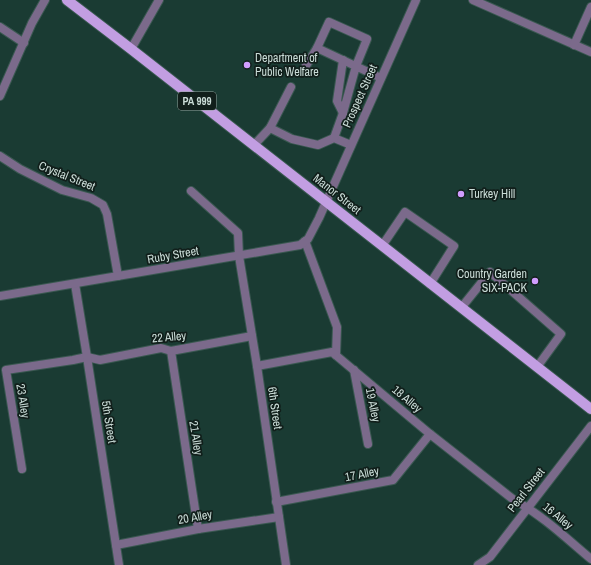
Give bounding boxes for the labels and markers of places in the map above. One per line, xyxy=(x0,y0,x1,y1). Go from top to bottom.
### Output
place label: Department of Public Welfare xyxy=(255,50,319,80)
marker: Department of Public Welfare xyxy=(242,60,252,70)
place label: Turkey Hill xyxy=(469,186,515,202)
marker: Turkey Hill xyxy=(456,189,466,199)
place label: Country Garden SIX-PACK xyxy=(457,266,527,296)
marker: Country Garden SIX-PACK xyxy=(530,276,540,286)

